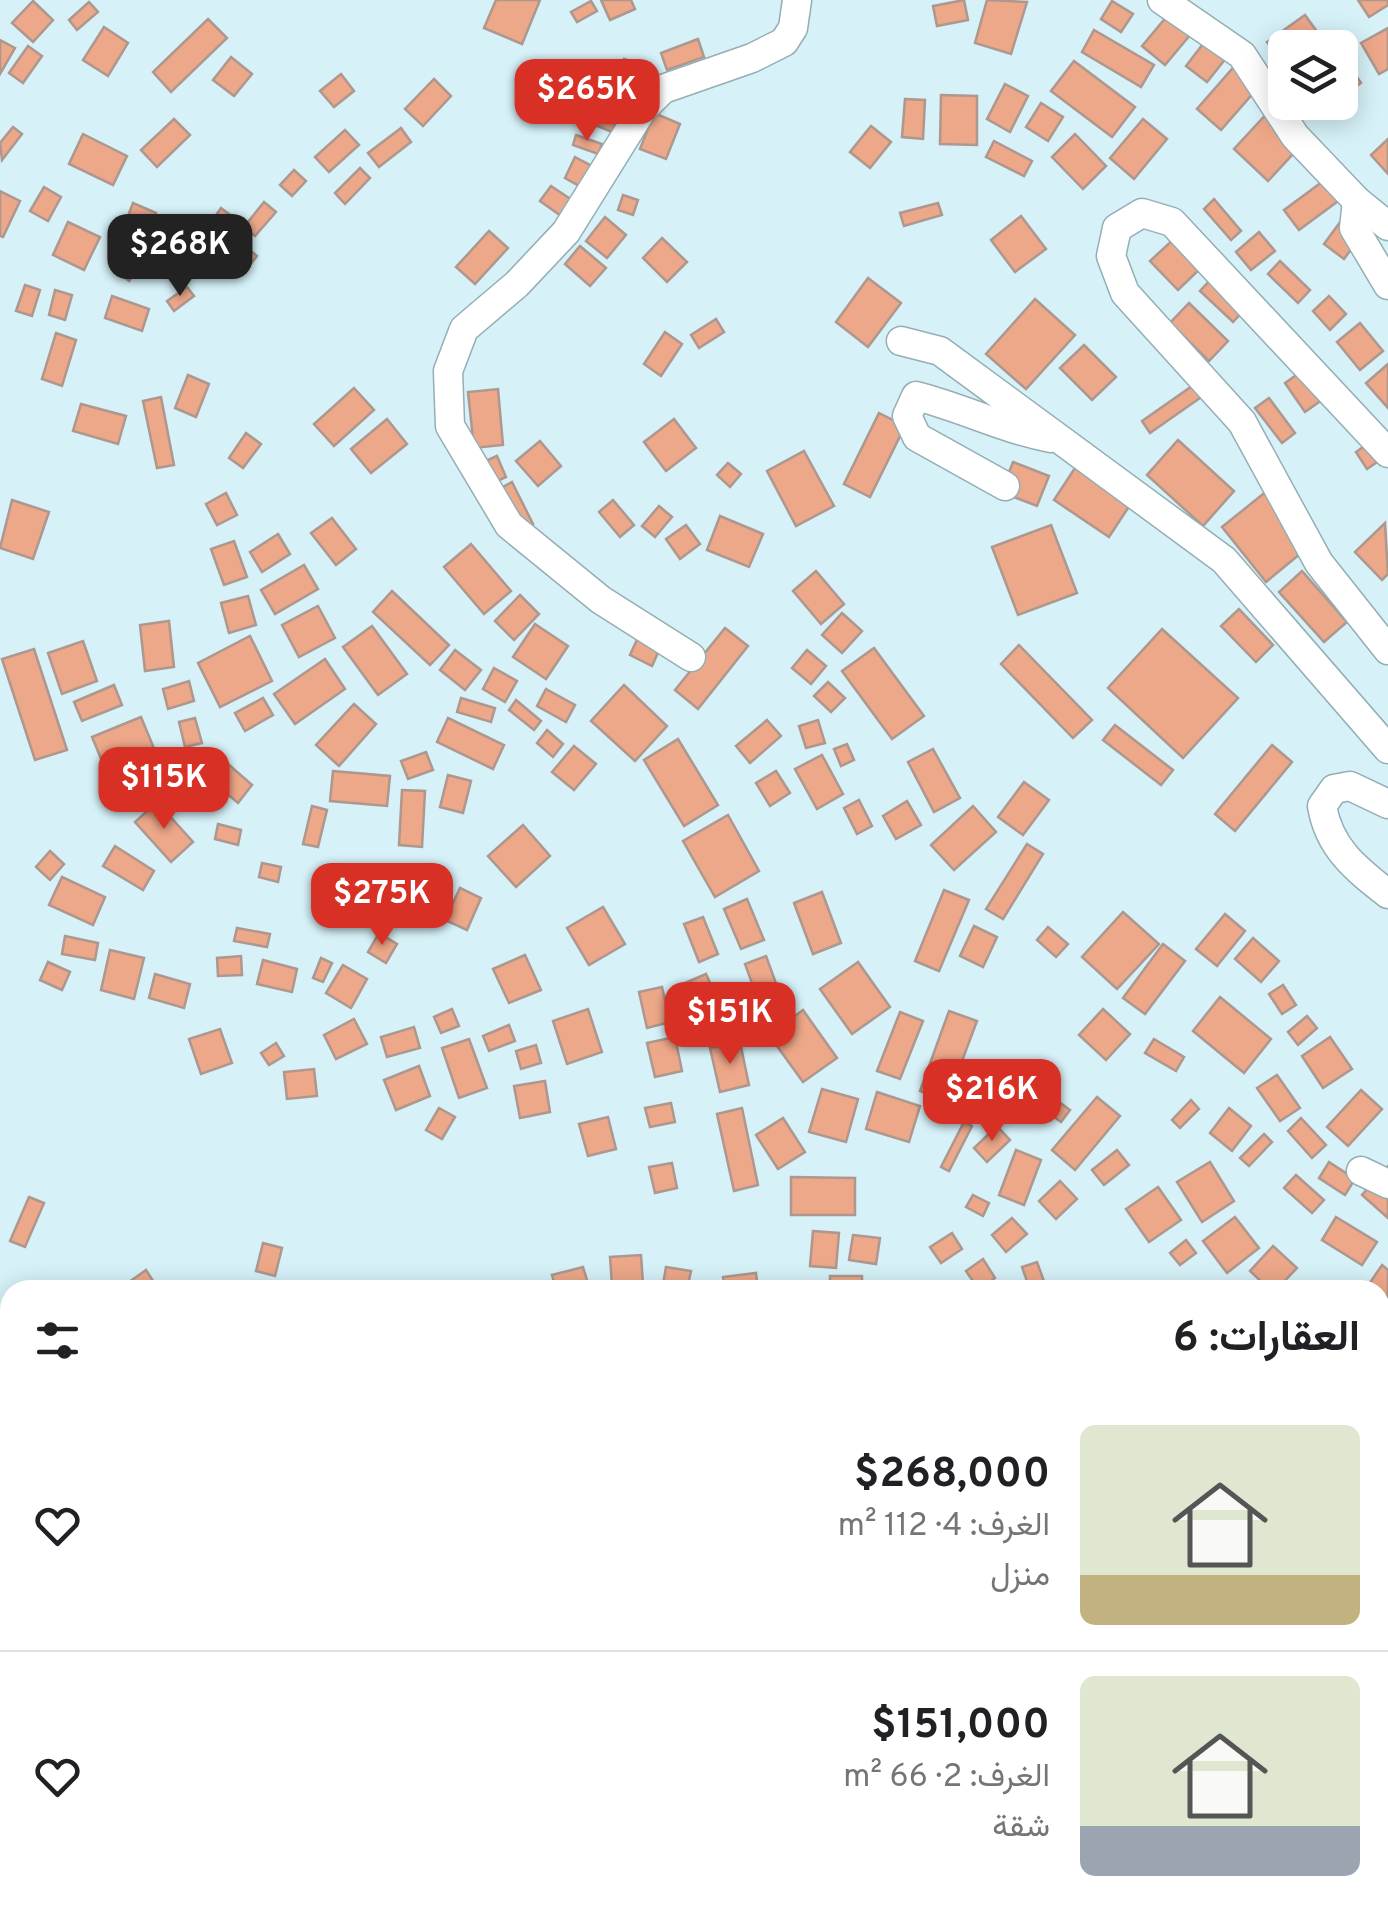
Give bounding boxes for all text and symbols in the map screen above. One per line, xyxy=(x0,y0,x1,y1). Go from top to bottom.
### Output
map controls xyxy=(1268,30,1358,120)
button: layers xyxy=(1268,30,1358,120)
pin: $265K xyxy=(517,59,657,144)
text: $265K xyxy=(537,71,637,111)
pin: $268K xyxy=(110,214,250,299)
text: $268K xyxy=(129,226,231,266)
pin: $115K xyxy=(94,747,234,832)
text: $115K xyxy=(120,759,208,799)
pin: $275K xyxy=(312,863,452,948)
text: $275K xyxy=(333,875,431,915)
pin: $151K xyxy=(660,982,800,1067)
text: $151K xyxy=(686,994,774,1034)
pin: $216K xyxy=(922,1059,1062,1144)
text: $216K xyxy=(945,1071,1039,1111)
icon: filters xyxy=(30,1313,85,1368)
text: العقارات: 6 xyxy=(1173,1313,1360,1366)
text: $268,000 xyxy=(854,1449,1050,1502)
icon: home xyxy=(1160,1465,1280,1585)
icon: heart xyxy=(30,1498,85,1553)
text: الغرف: 4 · 112 m² xyxy=(838,1507,1050,1547)
text: منزل xyxy=(990,1557,1050,1597)
text: $151,000 xyxy=(871,1700,1050,1753)
icon: home xyxy=(1160,1716,1280,1836)
icon: heart xyxy=(30,1749,85,1804)
text: الغرف: 2 · 66 m² xyxy=(843,1758,1050,1798)
text: شقة xyxy=(992,1808,1050,1848)

